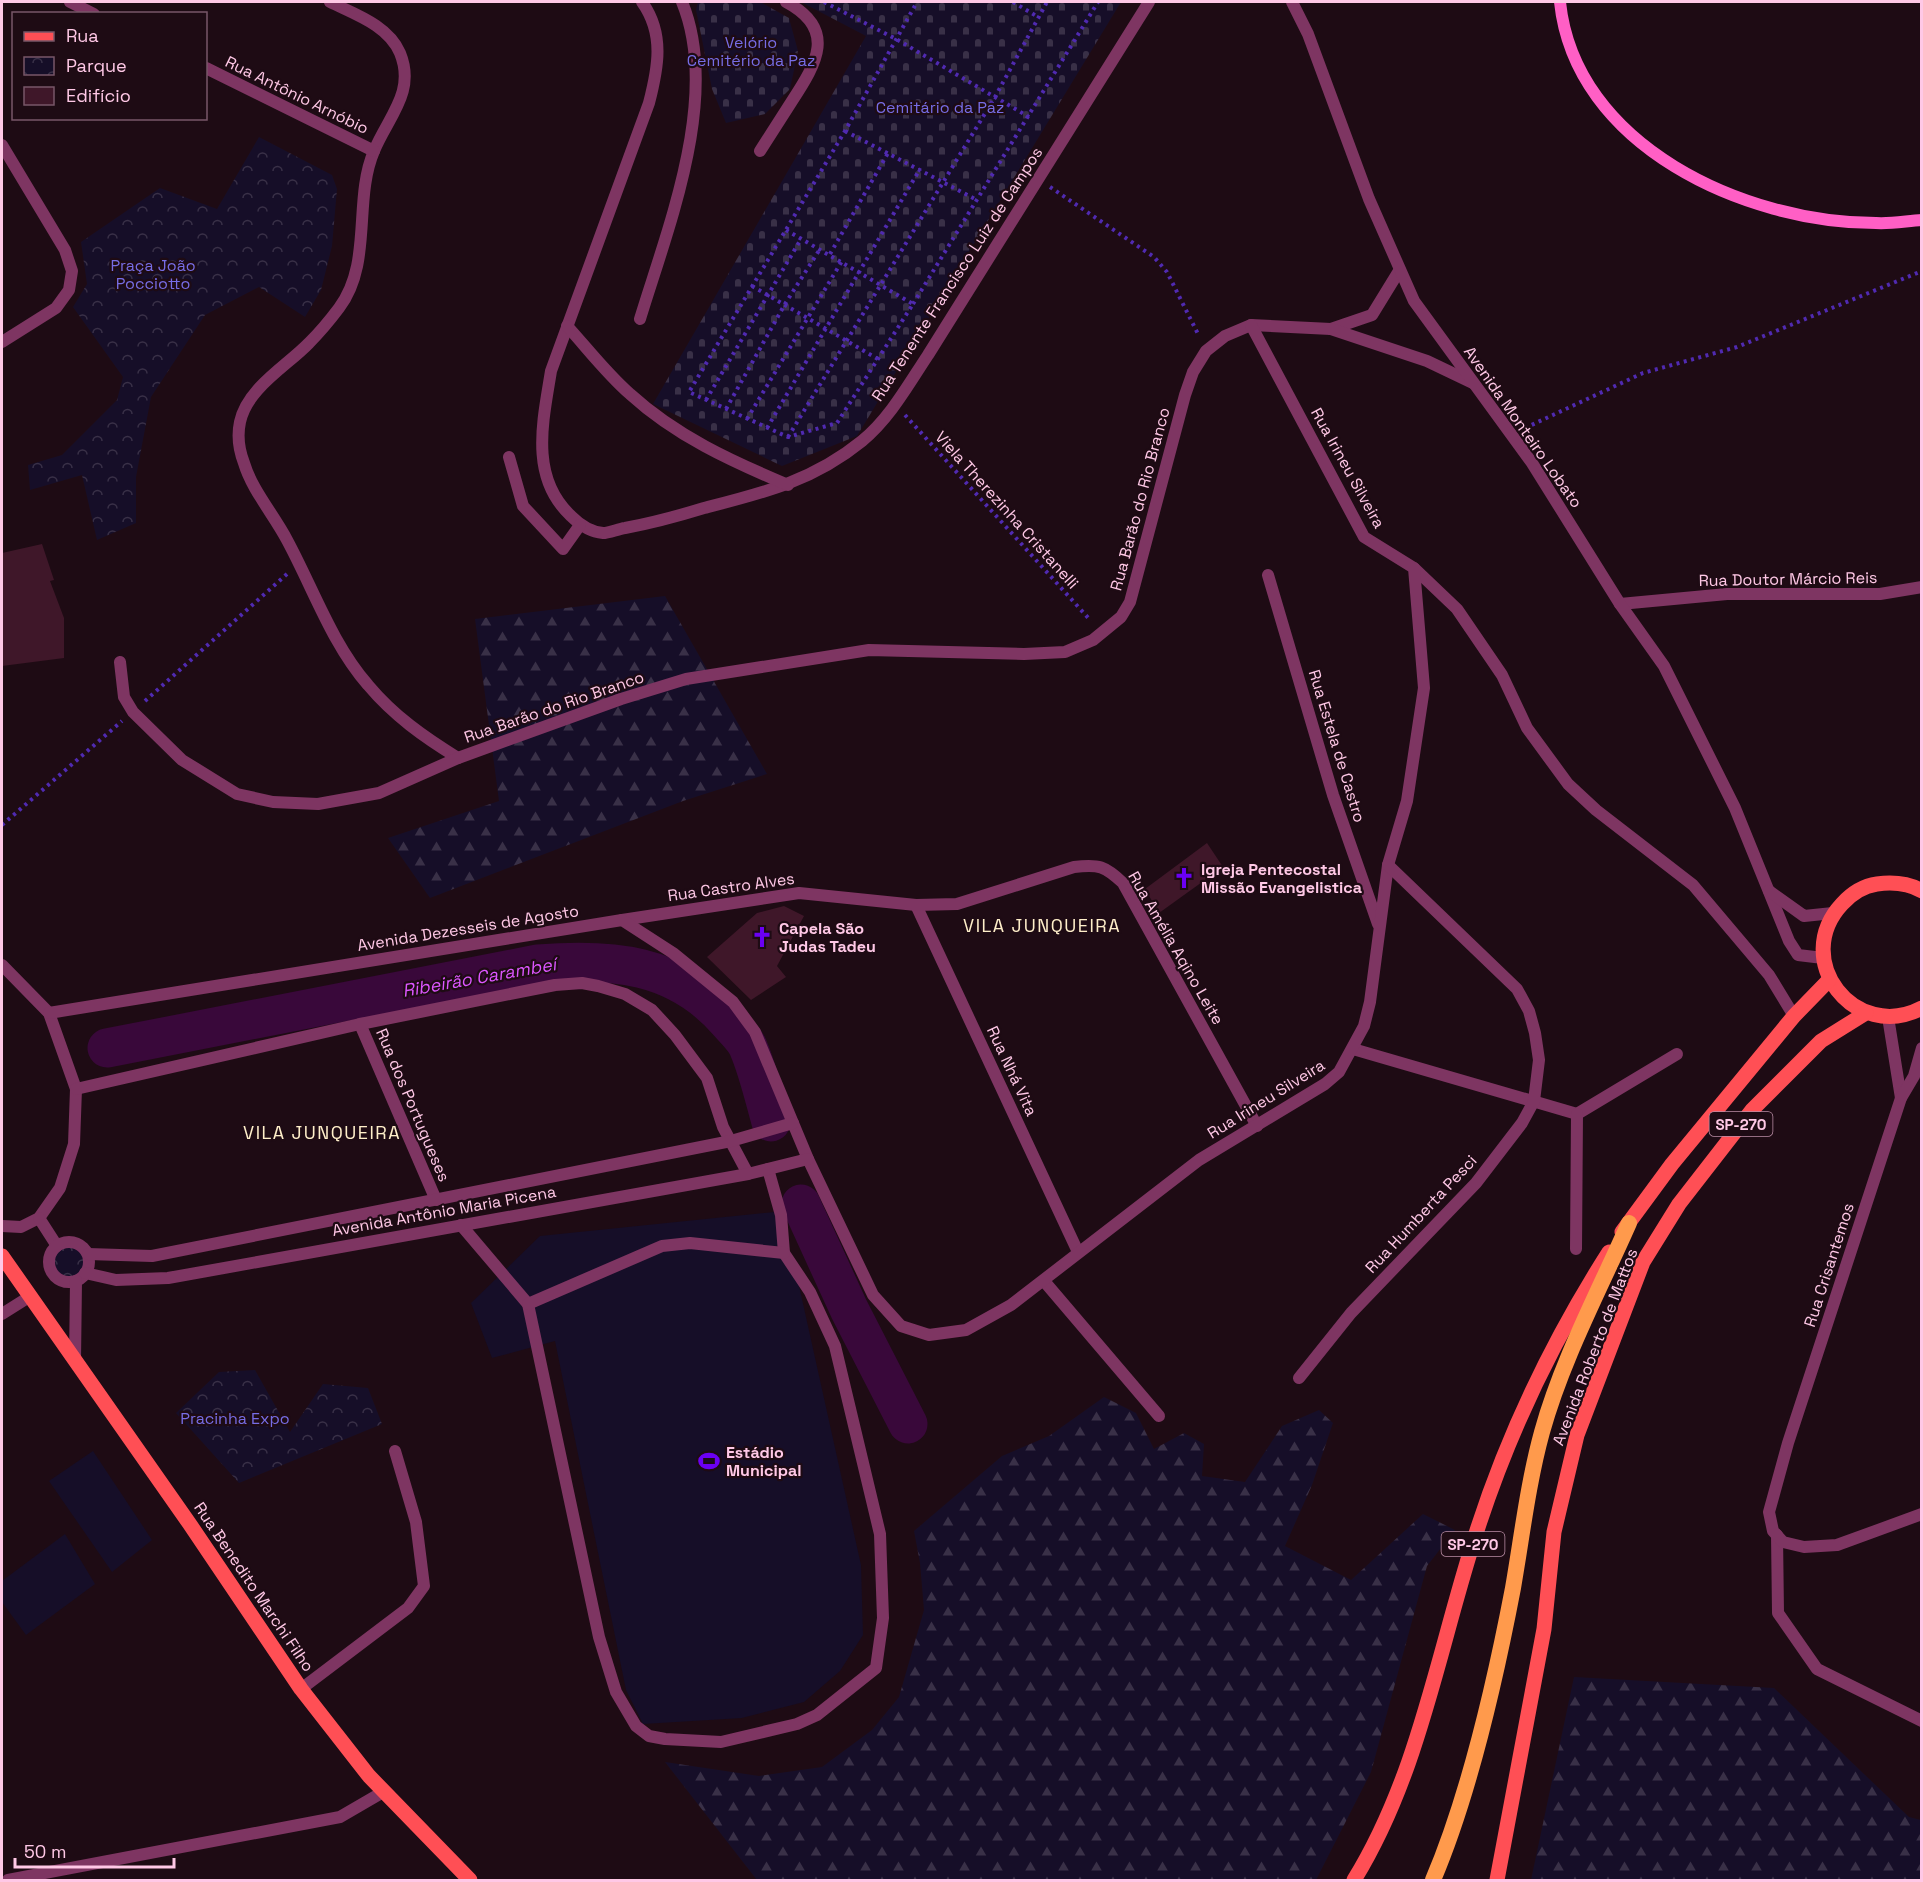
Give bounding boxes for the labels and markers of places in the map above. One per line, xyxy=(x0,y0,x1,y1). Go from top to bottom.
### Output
place label: Igreja Pentecostal Missão Evangelistica xyxy=(1201,859,1362,898)
church icon: Igreja Pentecostal Missão Evangelistica xyxy=(1172,866,1196,890)
place label: Capela São Judas Tadeu xyxy=(779,918,876,957)
church icon: Capela São Judas Tadeu xyxy=(750,925,774,949)
place label: Estádio Municipal xyxy=(726,1442,801,1481)
sports icon: Estádio Municipal xyxy=(697,1449,721,1473)

